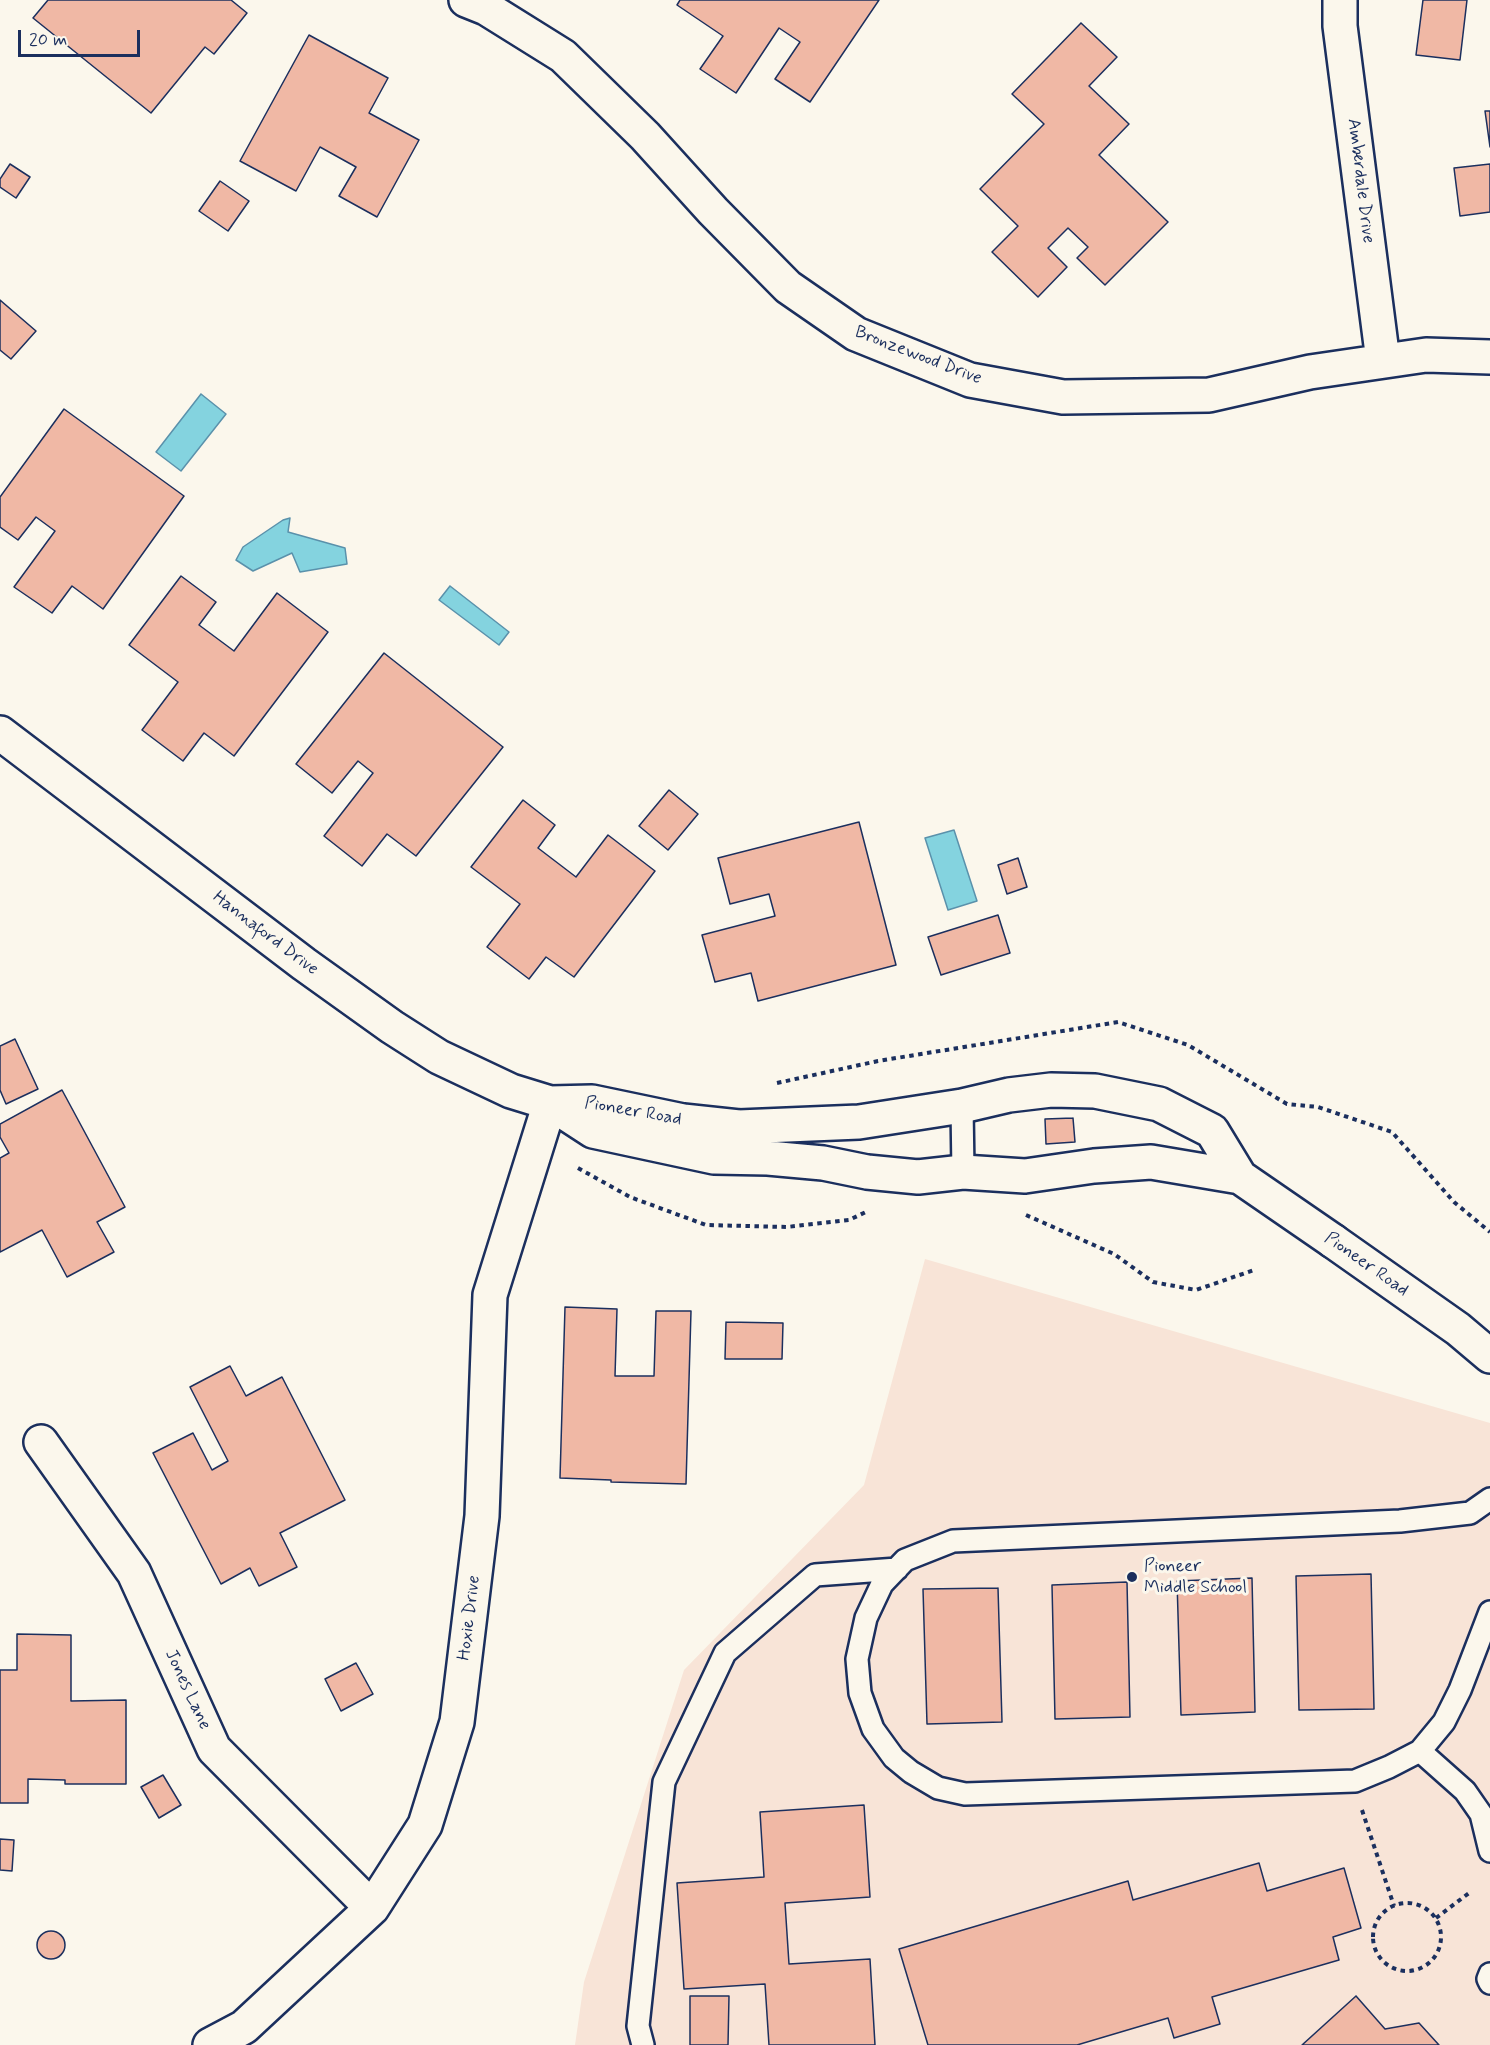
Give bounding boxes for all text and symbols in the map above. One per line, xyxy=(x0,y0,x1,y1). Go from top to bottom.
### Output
scale bar xyxy=(21,18,142,56)
text: 20 m xyxy=(29,28,67,52)
street label: Amberdale Drive xyxy=(1342,117,1378,245)
street label: Bronzewood Drive xyxy=(852,322,984,390)
street label: Hannaford Drive xyxy=(208,887,322,981)
street label: Pioneer Road xyxy=(583,1093,683,1131)
street label: Pioneer Road xyxy=(1320,1228,1412,1302)
place label: Pioneer Middle School xyxy=(1144,1556,1247,1598)
marker: Pioneer Middle School xyxy=(1125,1570,1139,1584)
street label: Hoxie Drive xyxy=(454,1574,486,1662)
street label: Jones Lane xyxy=(159,1646,215,1734)

